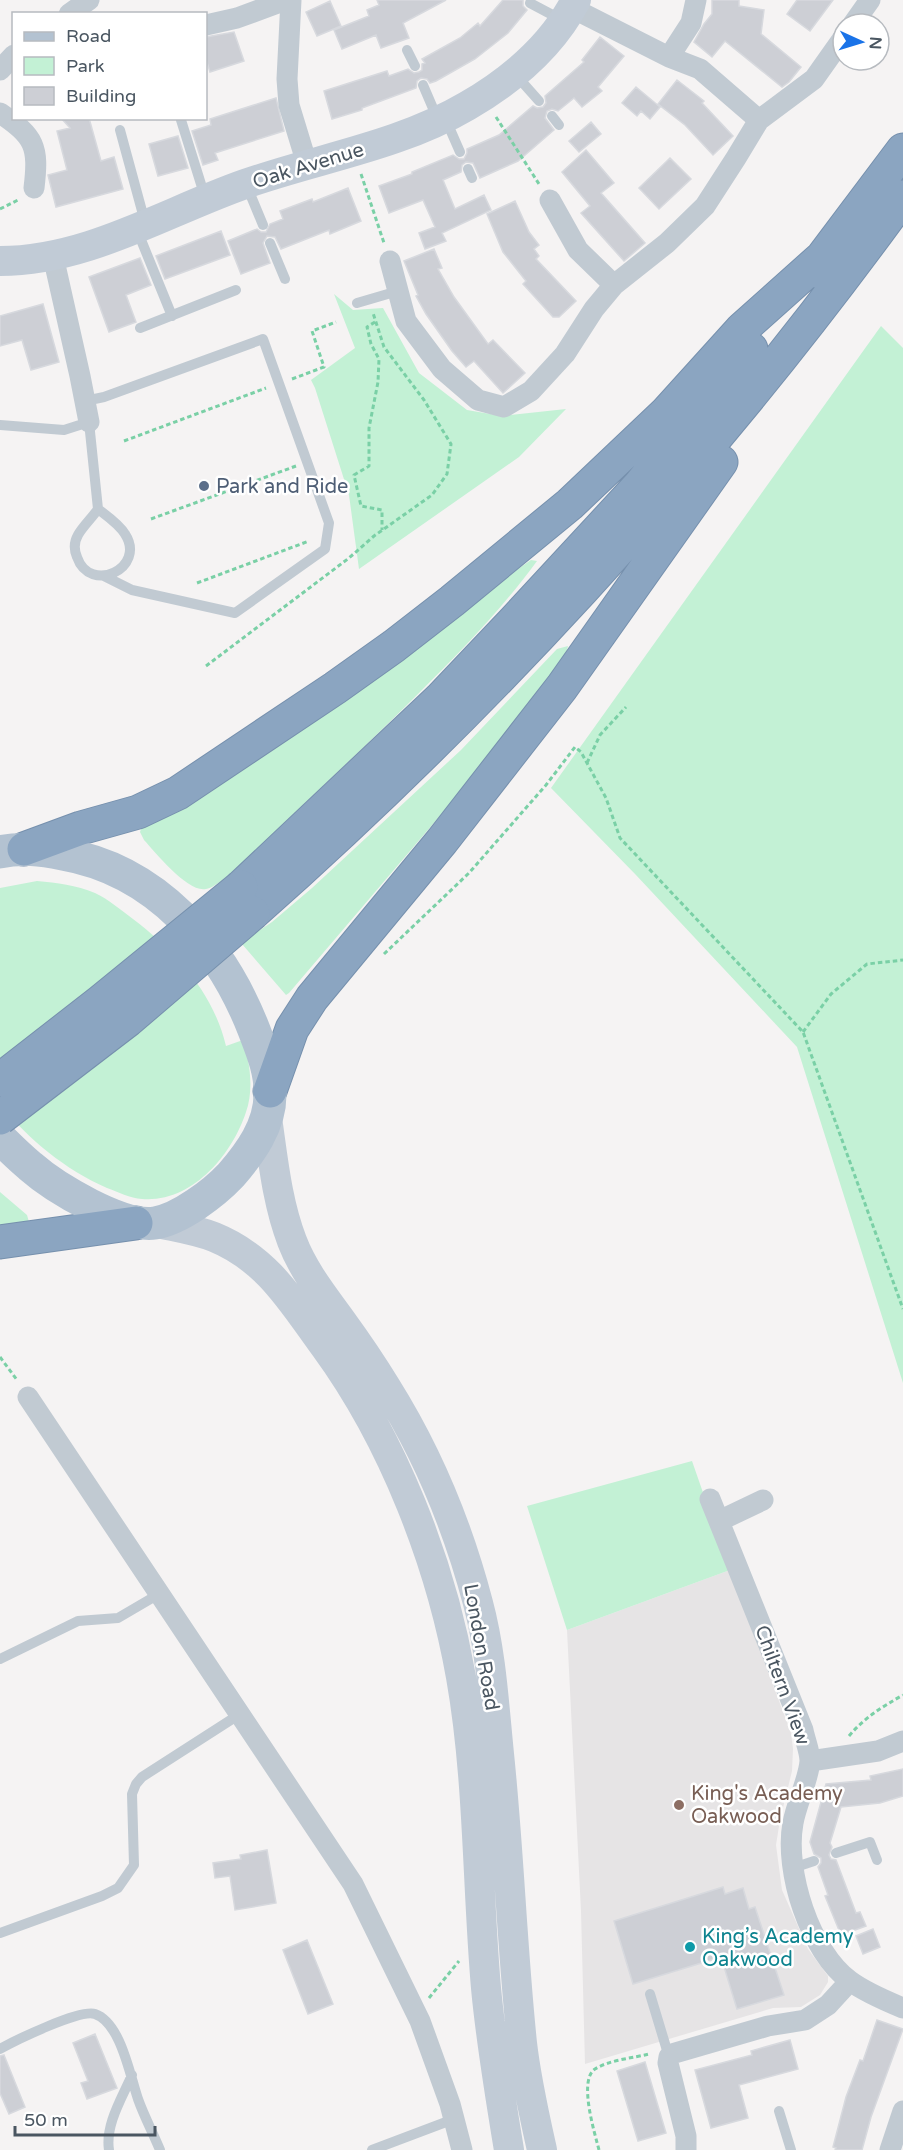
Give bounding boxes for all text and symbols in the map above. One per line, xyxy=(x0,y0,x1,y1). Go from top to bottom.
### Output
legend xyxy=(12,12,207,120)
north arrow xyxy=(831,12,891,72)
text: Road xyxy=(66,25,111,47)
text: N xyxy=(865,36,885,50)
text: Park xyxy=(66,55,105,77)
text: Building xyxy=(66,85,136,107)
street label: Oak Avenue xyxy=(250,138,367,194)
place label: Park and Ride xyxy=(216,475,348,499)
marker: Park and Ride xyxy=(197,479,211,493)
street label: London Road xyxy=(458,1582,504,1712)
street label: Chiltern View xyxy=(749,1622,815,1749)
place label: King's Academy Oakwood xyxy=(691,1782,843,1829)
marker: King's Academy Oakwood xyxy=(672,1798,686,1812)
place label: King’s Academy Oakwood xyxy=(702,1925,854,1972)
marker: King’s Academy Oakwood xyxy=(683,1940,697,1954)
scale bar xyxy=(15,2099,154,2137)
text: 50 m xyxy=(24,2109,68,2131)

